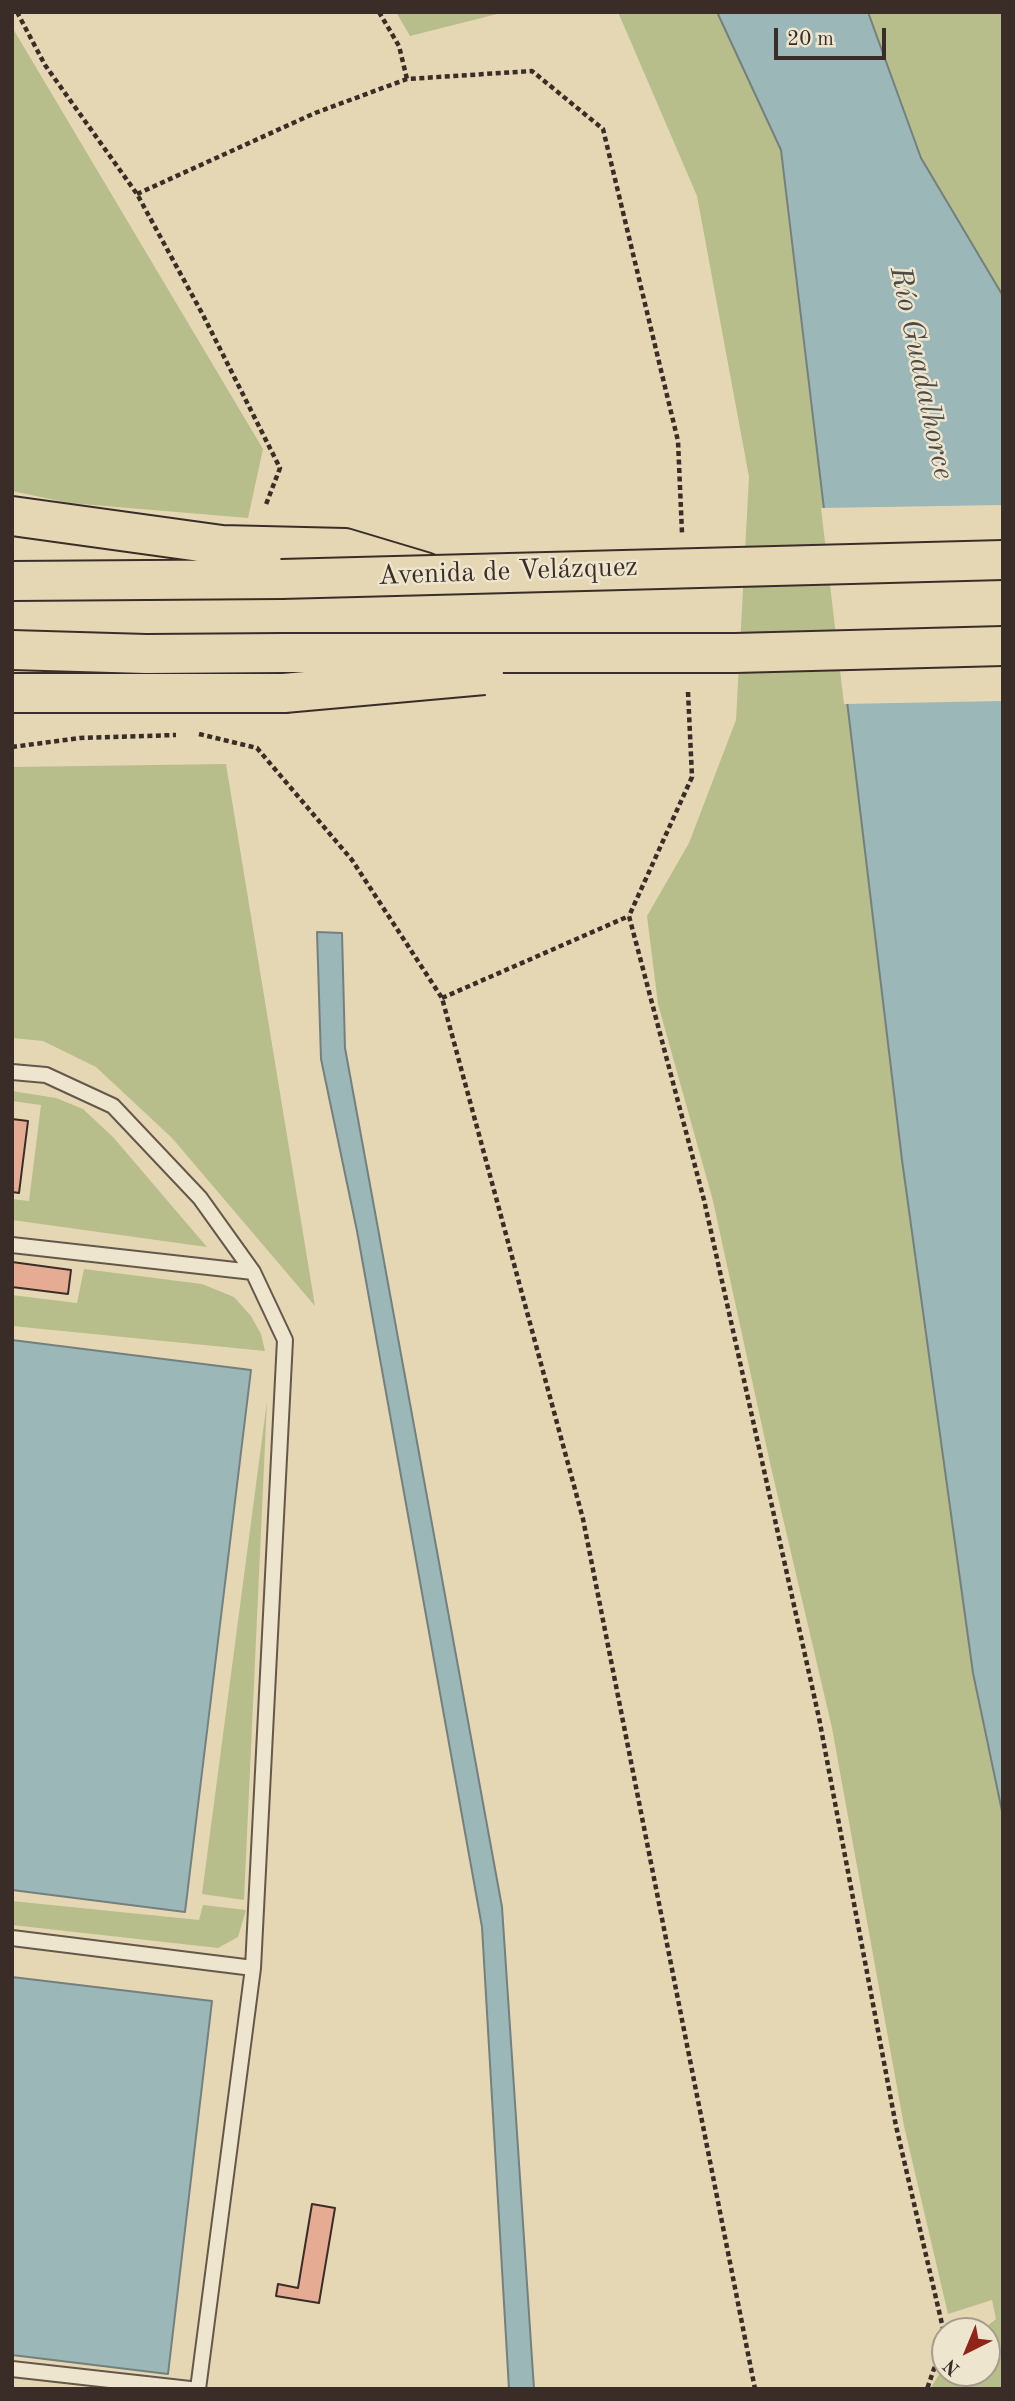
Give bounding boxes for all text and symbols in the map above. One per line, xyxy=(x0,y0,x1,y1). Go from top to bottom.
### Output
scale bar xyxy=(777,14,889,58)
text: 20 m xyxy=(787,29,834,50)
water label: Río Guadalhorce xyxy=(881,263,961,483)
street label: Avenida de Velázquez xyxy=(377,551,639,593)
north arrow xyxy=(931,2317,1001,2387)
text: N xyxy=(941,2354,964,2378)

